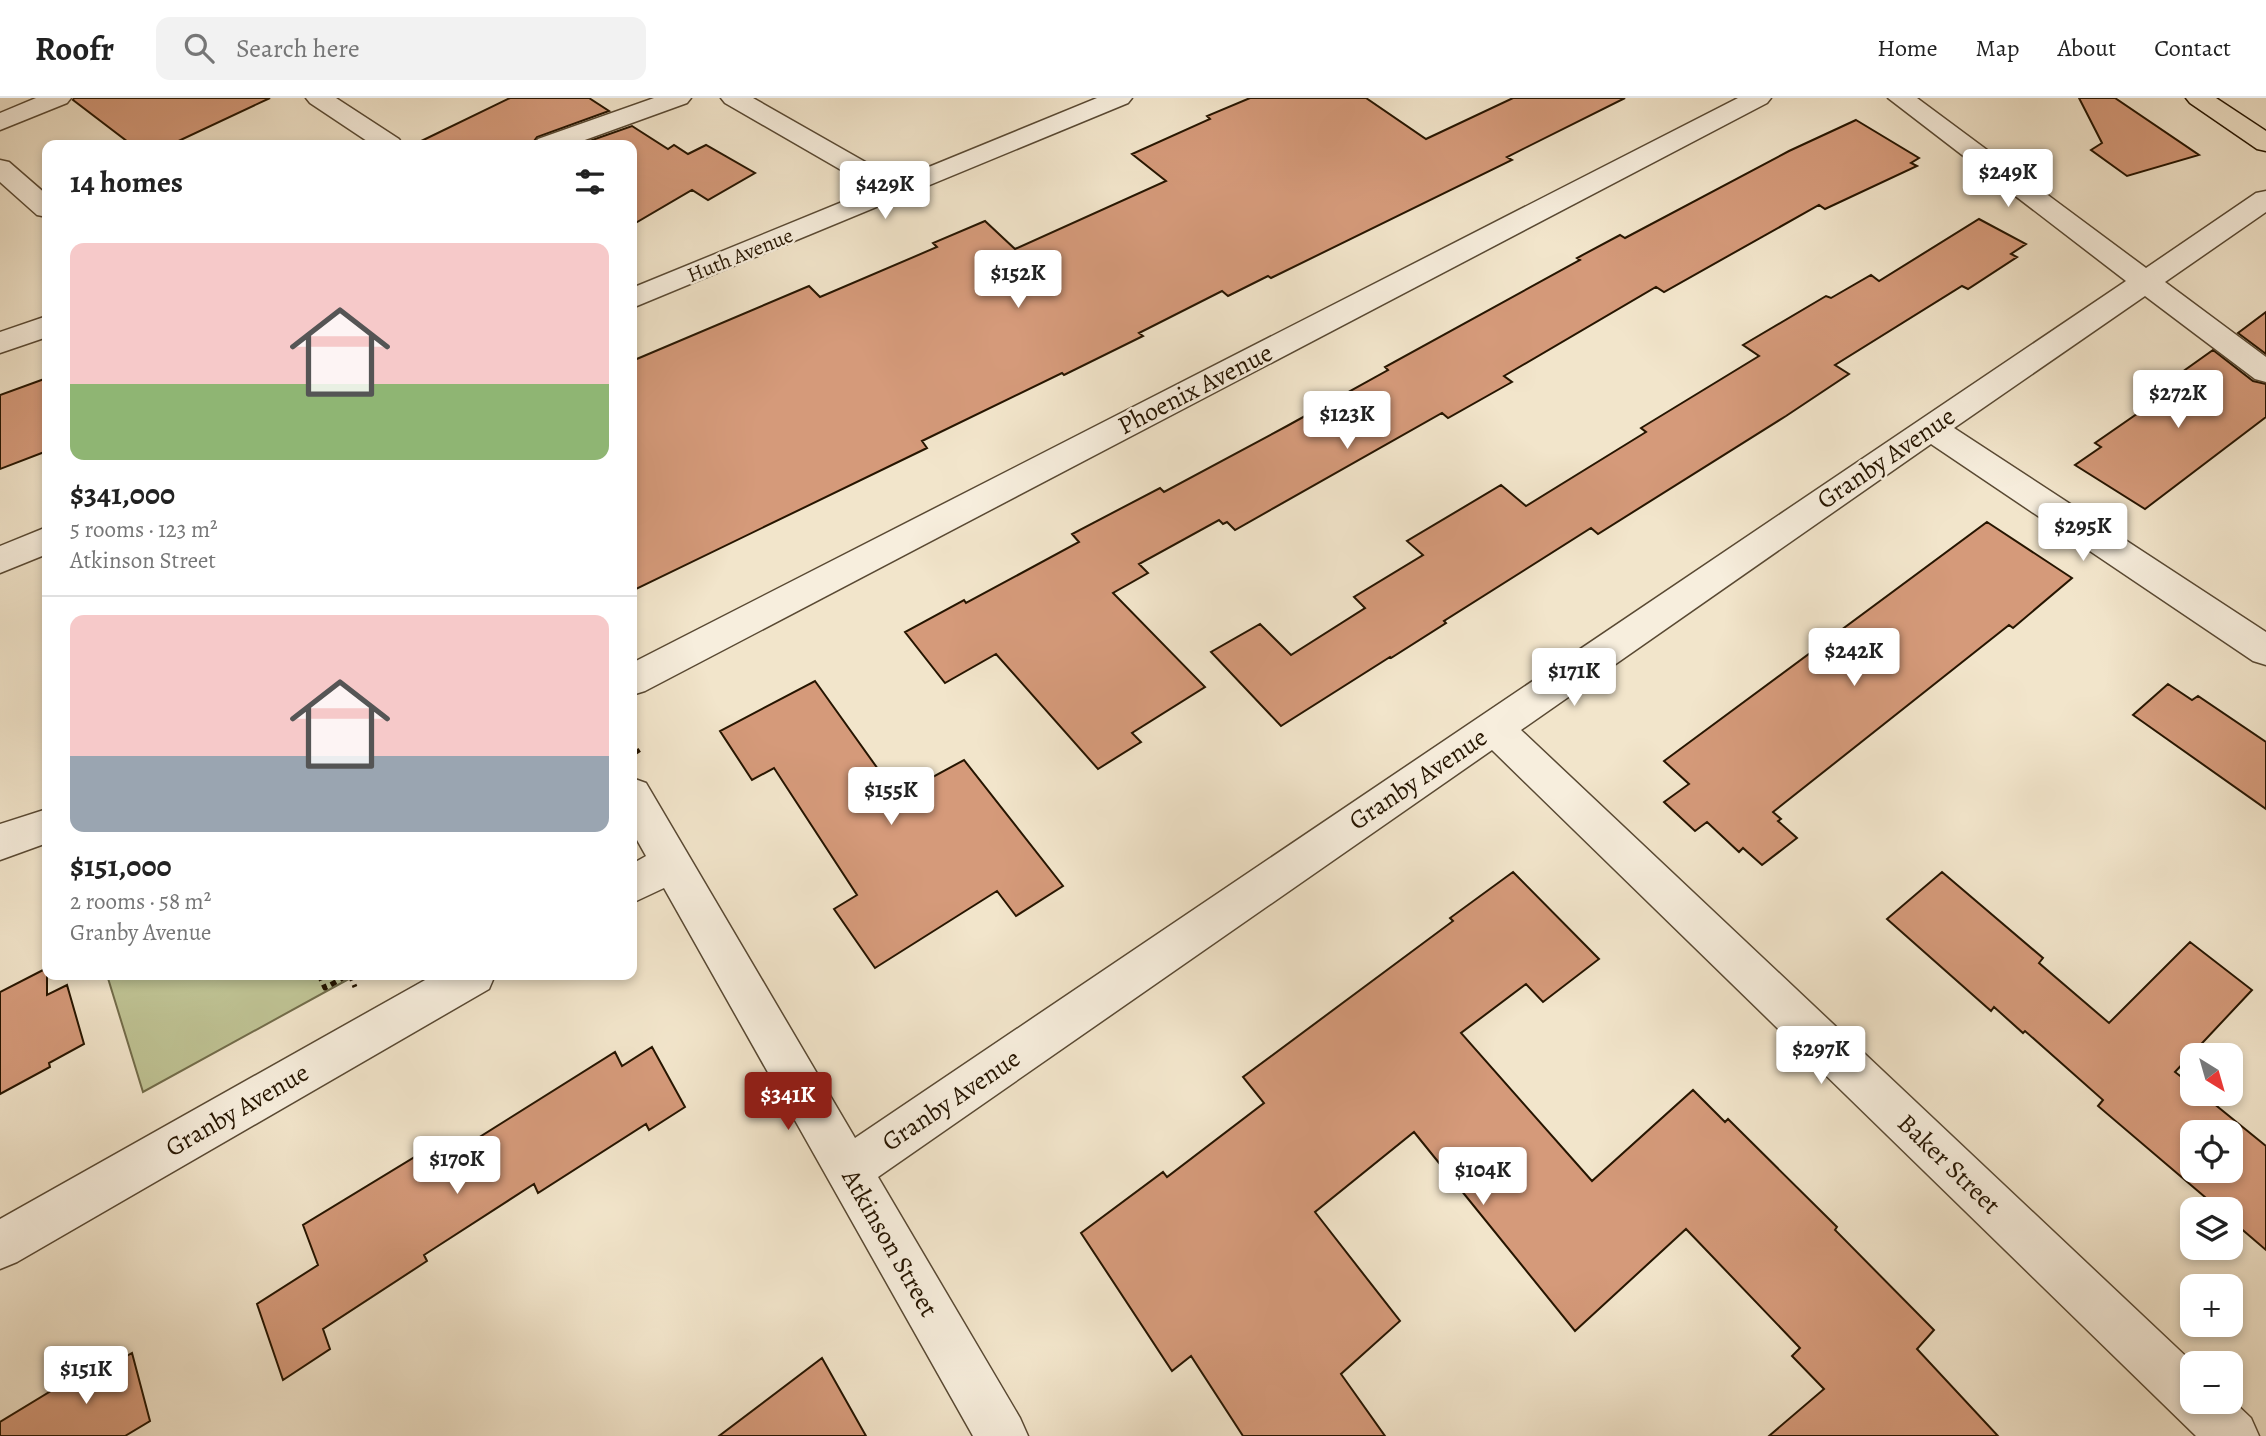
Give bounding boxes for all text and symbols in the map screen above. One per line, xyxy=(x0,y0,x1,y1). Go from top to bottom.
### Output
search box xyxy=(156,17,646,80)
text: Roofr xyxy=(35,26,114,71)
icon: search xyxy=(180,29,218,67)
text: Search here xyxy=(236,31,360,66)
text: Home xyxy=(1877,32,1938,64)
text: Map xyxy=(1976,32,2020,64)
text: About xyxy=(2058,32,2116,64)
text: Contact xyxy=(2154,32,2231,64)
pin: $249K xyxy=(1959,150,2057,209)
text: $249K xyxy=(1979,156,2037,187)
text: 14 homes xyxy=(70,162,183,202)
pin: $429K xyxy=(836,162,934,221)
icon: filters xyxy=(571,163,609,201)
text: $429K xyxy=(856,168,914,199)
street label: Huth Avenue xyxy=(683,221,797,289)
pin: $152K xyxy=(969,250,1067,310)
text: $152K xyxy=(991,257,1046,288)
icon: home xyxy=(277,289,403,415)
street label: Phoenix Avenue xyxy=(1112,335,1278,443)
pin: $272K xyxy=(2129,370,2227,430)
text: $272K xyxy=(2149,377,2207,408)
pin: $123K xyxy=(1298,392,1396,451)
text: $123K xyxy=(1319,398,1375,429)
street label: Granby Avenue xyxy=(1810,399,1962,517)
text: $341,000 xyxy=(70,474,175,514)
pin: $295K xyxy=(2034,504,2132,563)
text: $295K xyxy=(2054,510,2112,541)
text: 5 rooms · 123 m² xyxy=(70,514,218,545)
text: Atkinson Street xyxy=(70,545,216,576)
pin: $242K xyxy=(1805,628,1903,688)
text: $242K xyxy=(1825,635,1883,666)
pin: $171K xyxy=(1525,648,1623,708)
text: $171K xyxy=(1548,655,1600,686)
icon: home xyxy=(277,661,403,787)
street label: Granby Avenue xyxy=(1342,720,1494,838)
pin: $155K xyxy=(842,768,940,827)
text: $155K xyxy=(864,774,918,805)
text: $151,000 xyxy=(70,846,172,886)
text: 2 rooms · 58 m² xyxy=(70,886,211,917)
text: Granby Avenue xyxy=(70,917,211,948)
pin: $297K xyxy=(1772,1026,1870,1086)
text: $297K xyxy=(1792,1033,1850,1064)
street label: Granby Avenue xyxy=(875,1041,1027,1159)
north arrow xyxy=(2180,1043,2244,1106)
map controls xyxy=(2180,1043,2243,1414)
street label: Granby Avenue xyxy=(159,1055,315,1165)
pin: $341K xyxy=(739,1072,837,1132)
text: $341K xyxy=(761,1079,815,1110)
street label: Baker Street xyxy=(1890,1106,2008,1222)
button: locate xyxy=(2180,1120,2243,1183)
pin: $170K xyxy=(408,1136,506,1196)
text: $170K xyxy=(429,1143,485,1174)
pin: $104K xyxy=(1434,1148,1532,1207)
text: $104K xyxy=(1455,1154,1511,1185)
street label: Atkinson Street xyxy=(833,1162,947,1324)
button: layers xyxy=(2180,1197,2243,1260)
button: + xyxy=(2180,1274,2243,1337)
pin: $151K xyxy=(37,1346,135,1406)
button: − xyxy=(2180,1351,2243,1414)
text: $151K xyxy=(60,1353,112,1384)

